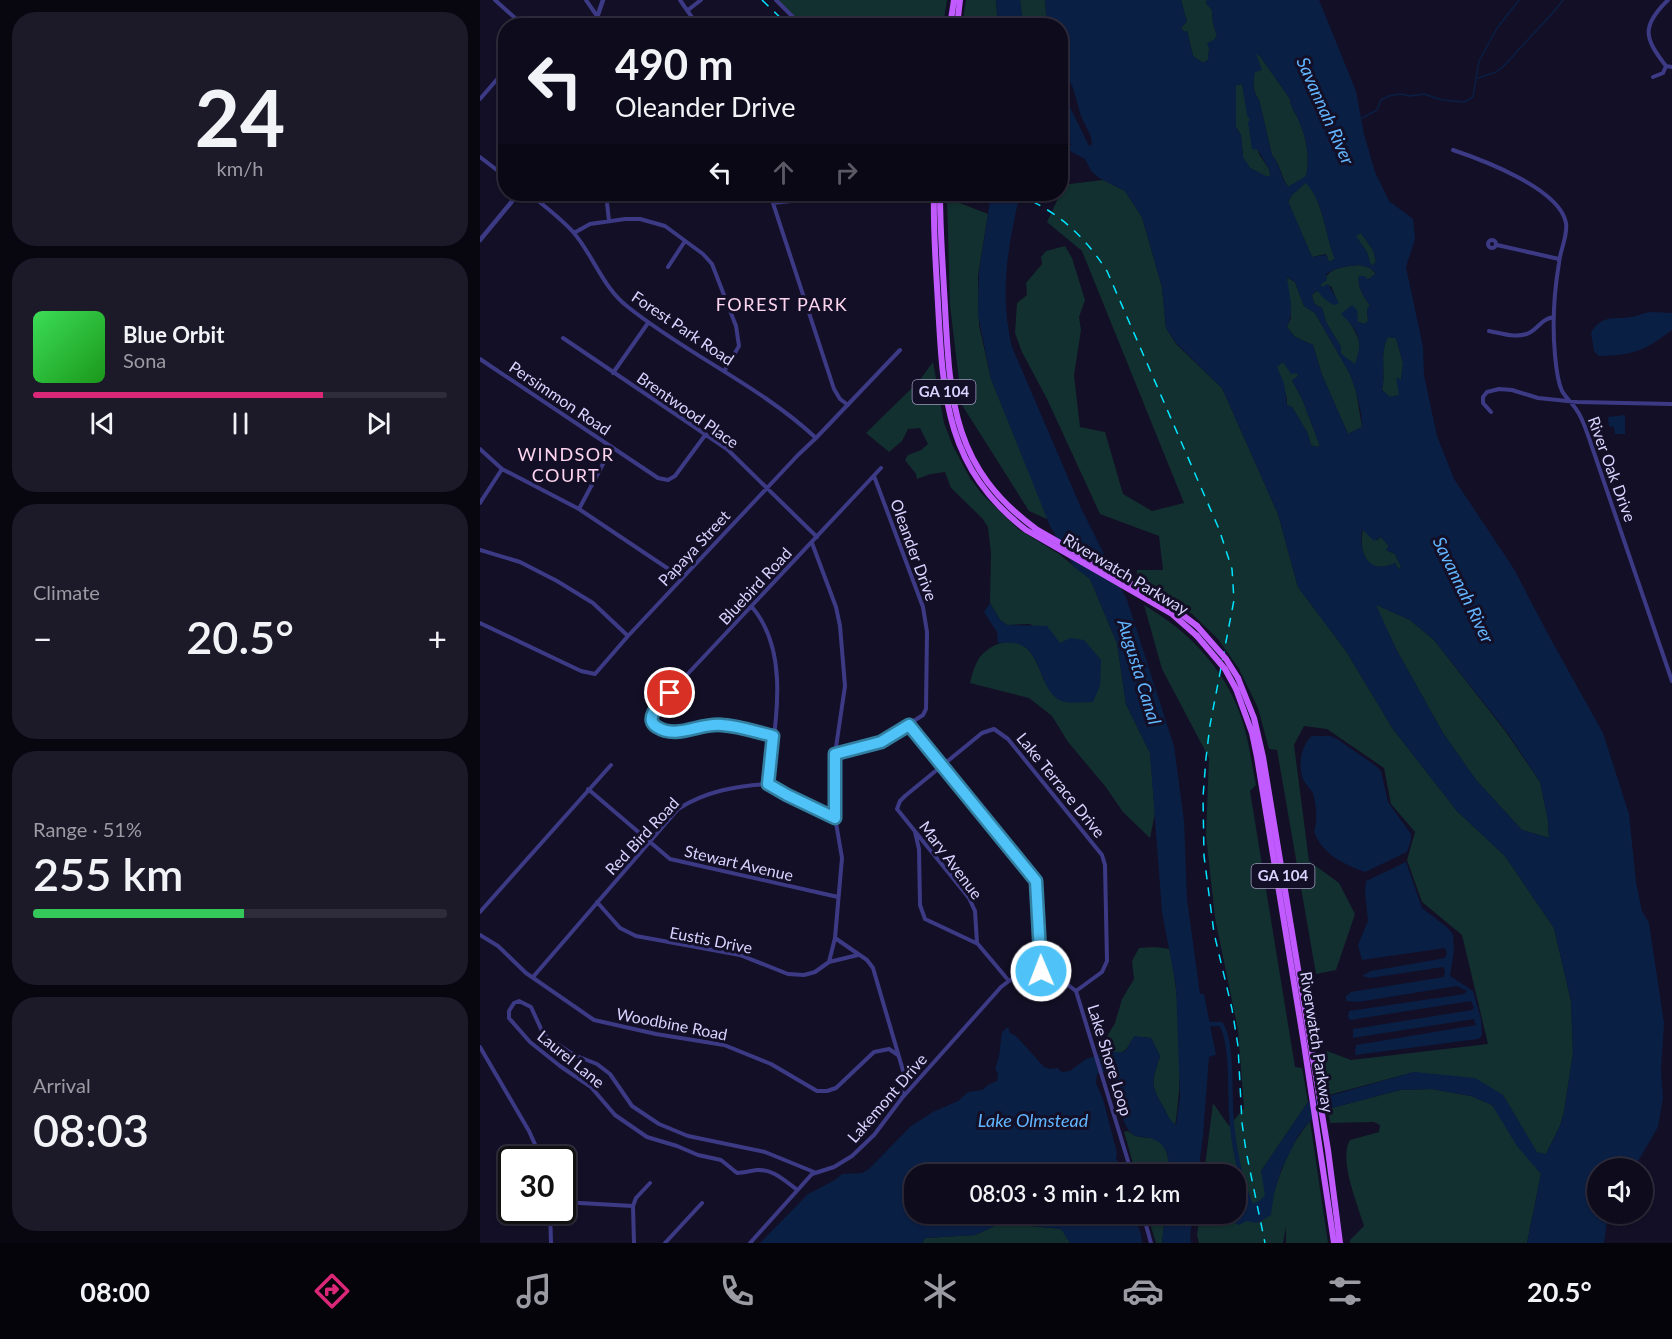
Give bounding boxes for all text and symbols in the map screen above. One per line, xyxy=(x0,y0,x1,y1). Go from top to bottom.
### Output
text: 490 m xyxy=(615,39,733,89)
icon: left xyxy=(516,42,594,120)
water label: Savannah River xyxy=(1292,53,1360,169)
text: 24 xyxy=(195,70,285,164)
text: Oleander Drive xyxy=(615,90,795,123)
text: km/h xyxy=(217,156,263,180)
icon: left xyxy=(704,156,737,189)
icon: ahead xyxy=(767,156,800,189)
icon: right xyxy=(830,156,863,189)
street label: Forest Park Road xyxy=(629,286,738,369)
district label: FOREST PARK xyxy=(716,293,848,315)
text: Blue Orbit xyxy=(123,321,224,348)
text: Sona xyxy=(123,348,166,372)
street label: Persimmon Road xyxy=(506,357,615,438)
street label: Brentwood Place xyxy=(634,368,743,452)
road number: GA 104 xyxy=(912,380,976,404)
icon: previous xyxy=(86,407,119,440)
icon: pause xyxy=(224,407,257,440)
icon: next xyxy=(362,407,395,440)
street label: River Oak Drive xyxy=(1585,414,1640,524)
district label: WINDSOR COURT xyxy=(517,443,615,486)
street label: Oleander Drive xyxy=(887,496,942,603)
street label: Papaya Street xyxy=(654,506,734,589)
street label: Riverwatch Parkway xyxy=(1060,529,1193,619)
water label: Savannah River xyxy=(1429,533,1499,647)
street label: Bluebird Road xyxy=(714,543,795,628)
text: Climate xyxy=(33,580,100,604)
text: 20.5° xyxy=(186,610,294,664)
water label: Augusta Canal xyxy=(1113,616,1166,727)
text: − xyxy=(33,618,52,658)
text: + xyxy=(428,618,447,658)
pin xyxy=(644,667,695,718)
icon: arrive xyxy=(653,676,686,709)
street label: Lake Terrace Drive xyxy=(1013,728,1110,841)
street label: Red Bird Road xyxy=(601,793,682,878)
text: Range · 51% xyxy=(33,817,142,841)
street label: Mary Avenue xyxy=(916,817,987,902)
street label: Stewart Avenue xyxy=(683,841,795,884)
text: 255 km xyxy=(33,847,183,901)
road number: GA 104 xyxy=(1252,864,1314,888)
street label: Eustis Drive xyxy=(668,922,754,957)
position arrow xyxy=(1009,939,1073,1003)
street label: Riverwatch Parkway xyxy=(1297,970,1338,1115)
street label: Lake Shore Loop xyxy=(1084,1002,1136,1118)
street label: Woodbine Road xyxy=(615,1003,729,1044)
street label: Laurel Lane xyxy=(534,1026,609,1091)
street label: Lakemont Drive xyxy=(843,1049,930,1146)
text: Arrival xyxy=(33,1073,91,1097)
text: 08:03 xyxy=(33,1103,149,1157)
water label: Lake Olmstead xyxy=(978,1109,1089,1131)
speed limit sign: 30 xyxy=(498,1146,576,1224)
map controls xyxy=(1587,1158,1653,1224)
button: sound xyxy=(1587,1158,1653,1224)
text: 08:03 · 3 min · 1.2 km xyxy=(970,1180,1180,1207)
icon: directions xyxy=(311,1270,353,1312)
icon: music xyxy=(513,1270,555,1312)
icon: phone xyxy=(716,1270,758,1312)
icon: climate xyxy=(919,1270,961,1312)
icon: car xyxy=(1122,1270,1164,1312)
icon: filters xyxy=(1324,1270,1366,1312)
text: 08:00 xyxy=(80,1275,150,1308)
text: 20.5° xyxy=(1527,1275,1592,1308)

